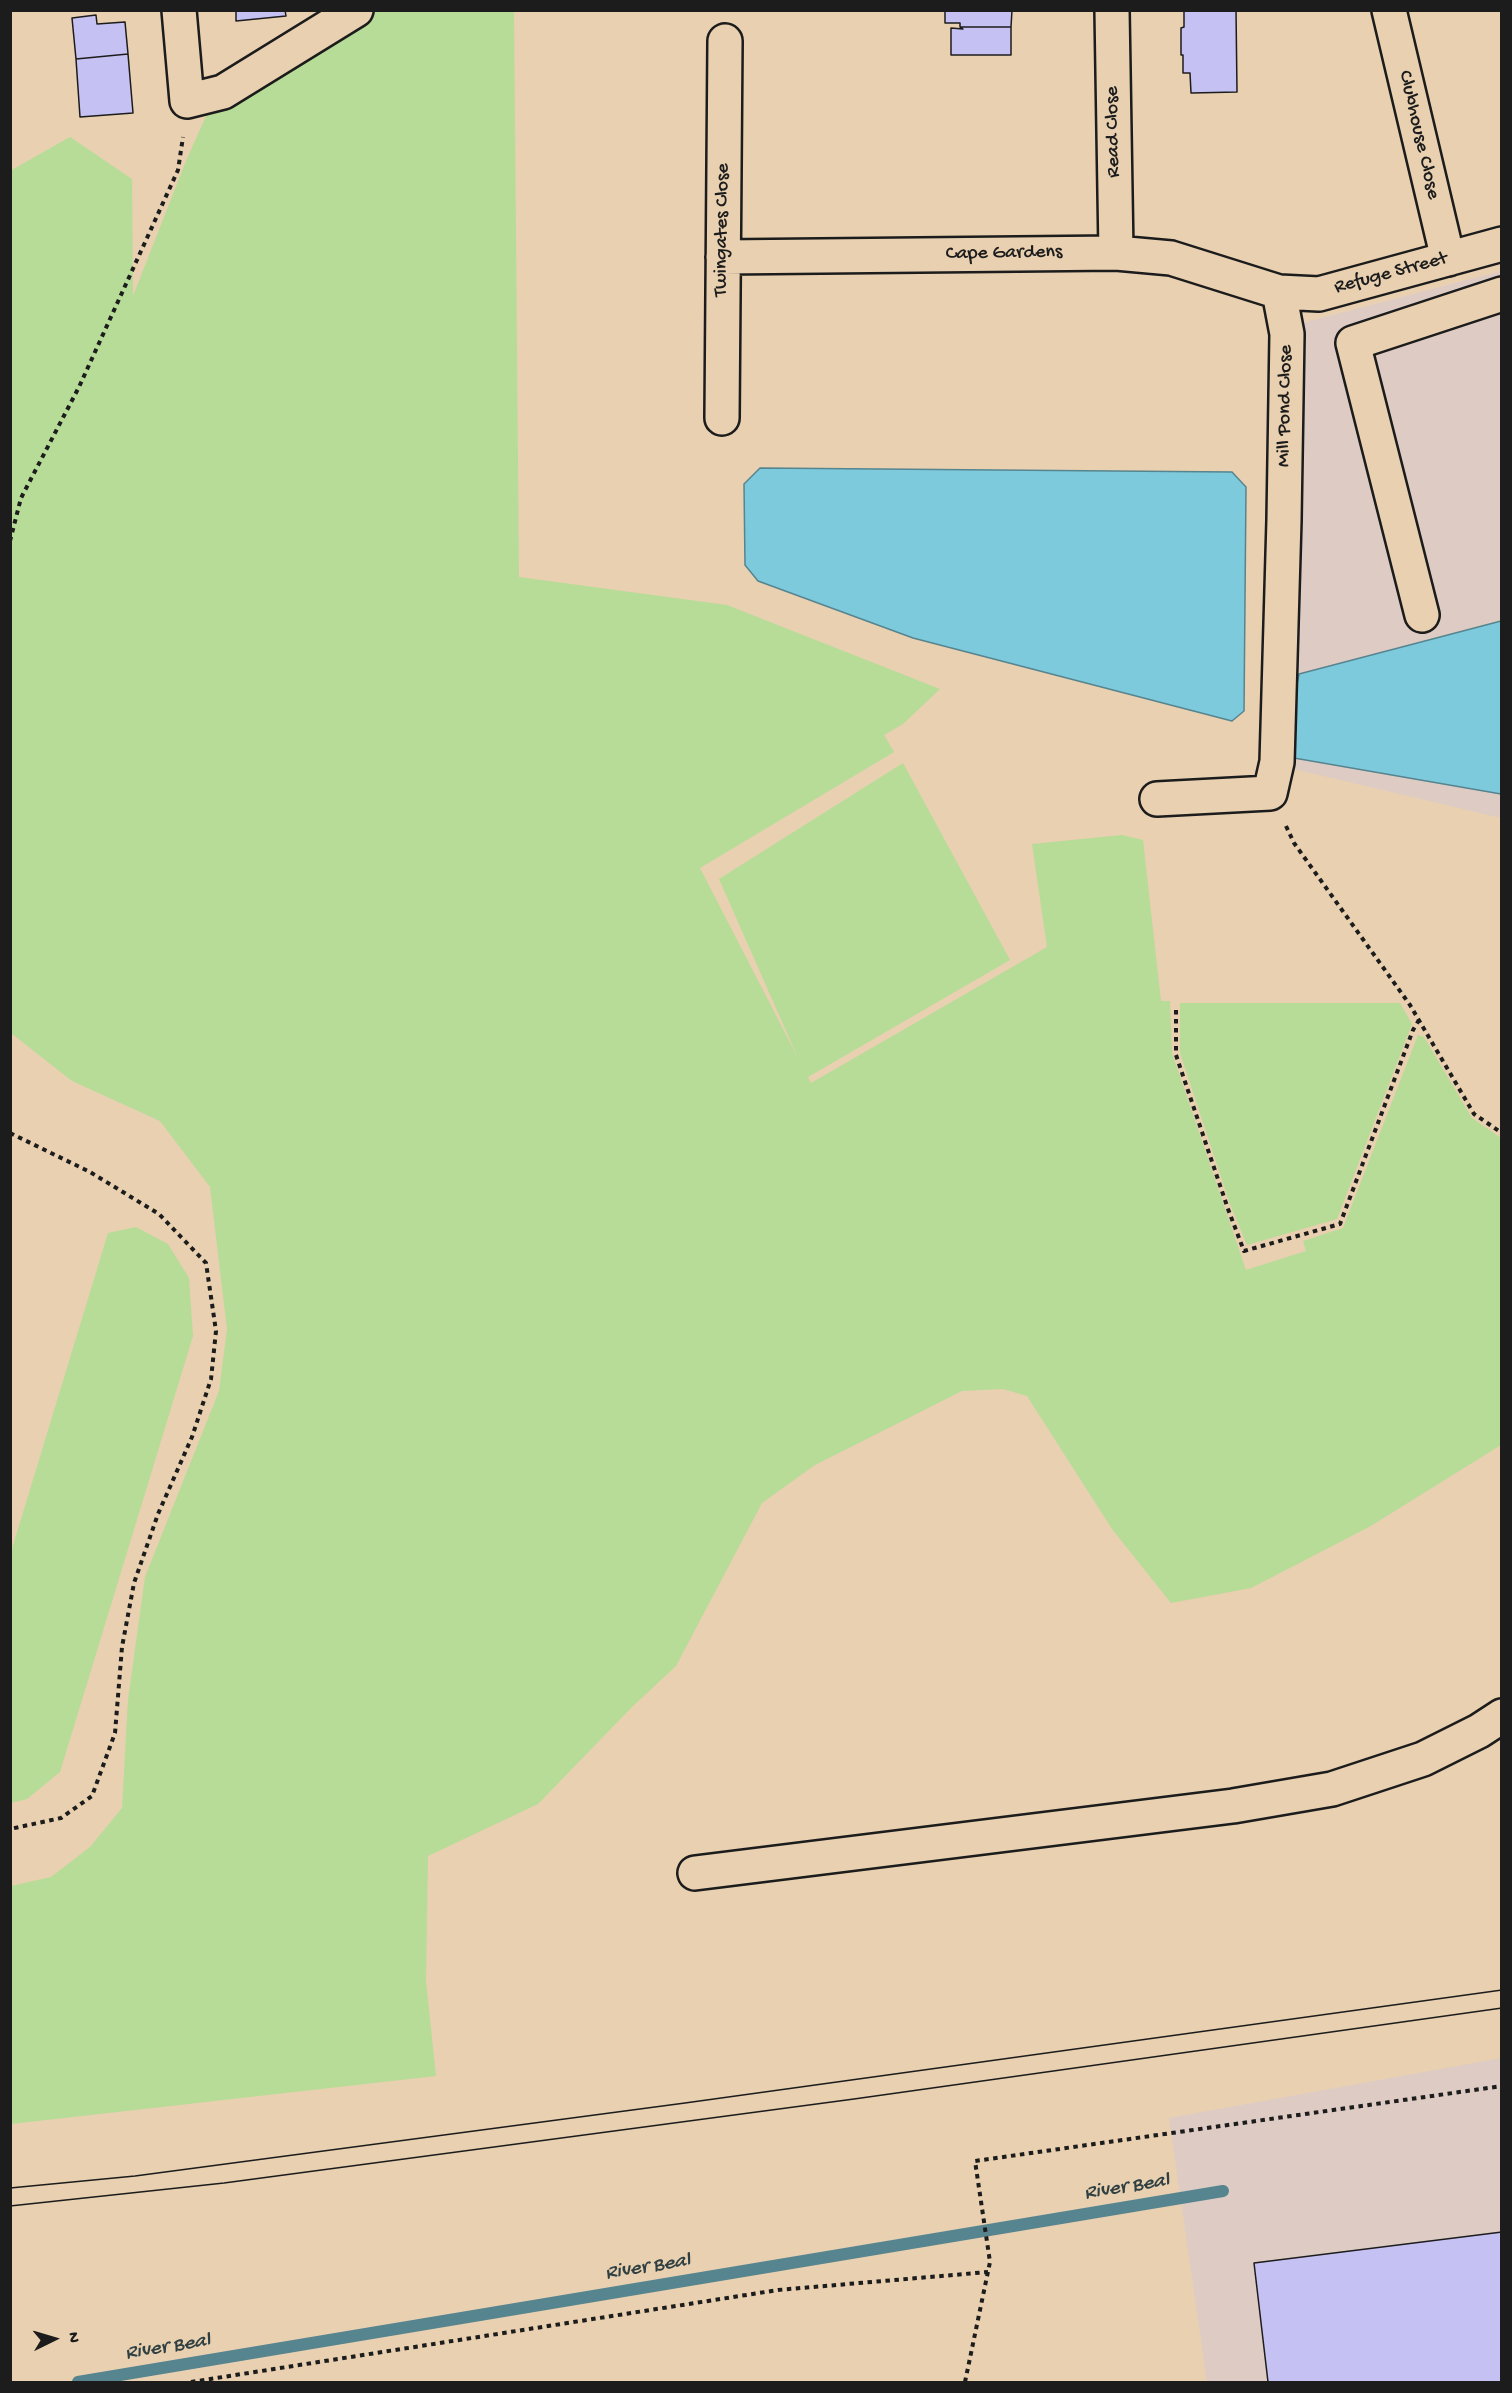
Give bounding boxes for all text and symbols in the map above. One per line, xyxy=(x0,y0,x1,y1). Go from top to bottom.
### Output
street label: Clubhouse Close xyxy=(1392,68,1444,202)
street label: Read Close xyxy=(1101,86,1127,178)
street label: Twingates Close xyxy=(710,163,736,297)
street label: Cape Gardens xyxy=(946,241,1062,267)
street label: Refuge Street xyxy=(1332,247,1450,301)
street label: Mill Pond Close xyxy=(1273,345,1299,467)
water label: River Beal xyxy=(1083,2169,1171,2207)
water label: River Beal xyxy=(604,2249,692,2287)
north arrow xyxy=(24,2309,84,2369)
water label: River Beal xyxy=(124,2329,212,2367)
text: N xyxy=(63,2331,82,2343)

